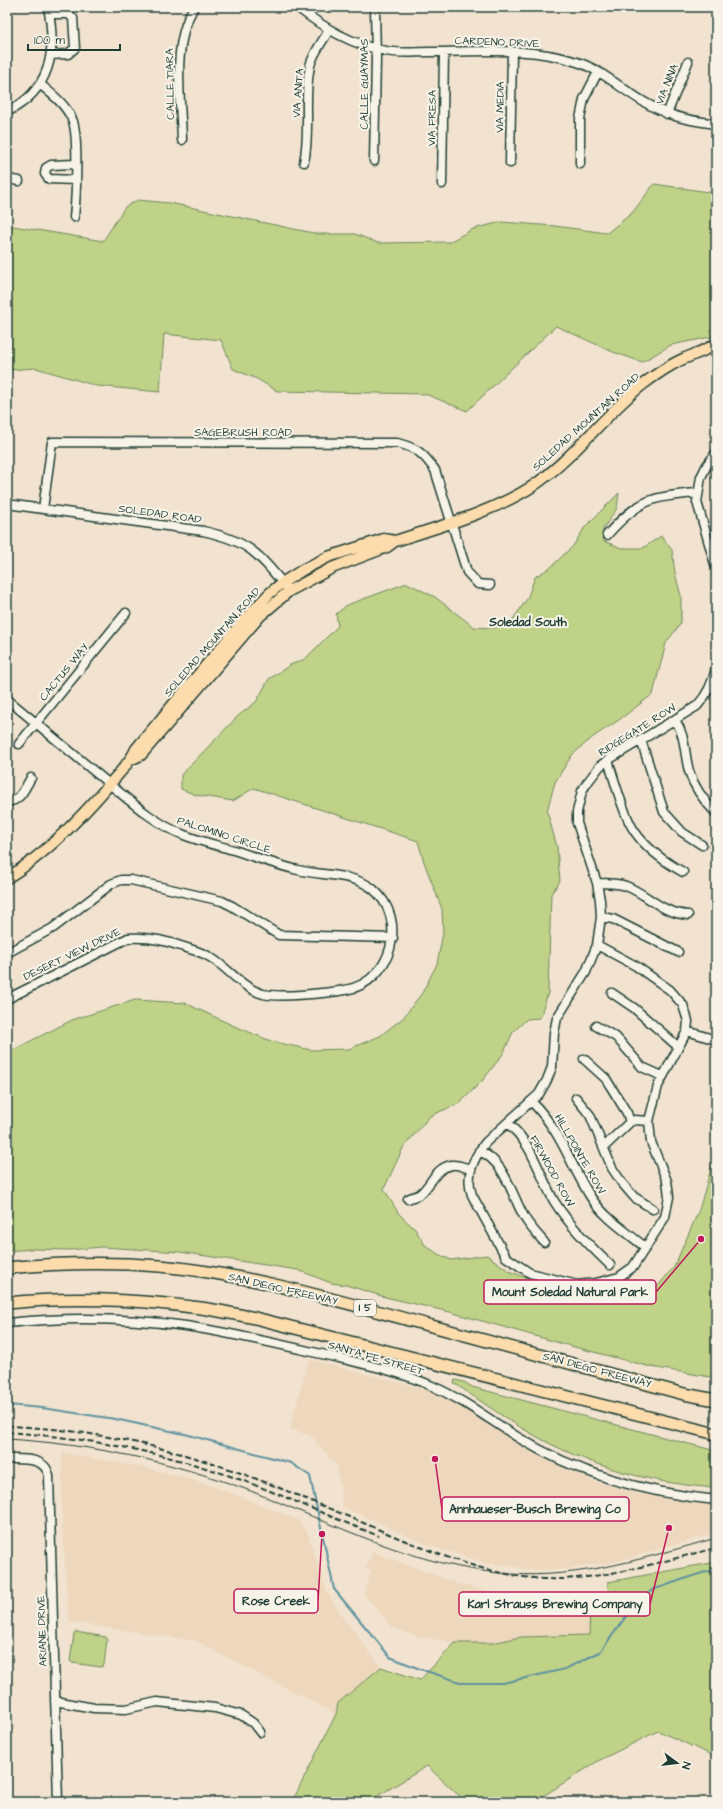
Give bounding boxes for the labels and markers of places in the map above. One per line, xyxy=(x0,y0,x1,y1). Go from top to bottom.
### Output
callout: Mount Soledad Natural Park xyxy=(484,1280,656,1304)
callout: Annhaueser-Busch Brewing Co xyxy=(442,1497,629,1521)
callout: Rose Creek xyxy=(234,1589,318,1613)
callout: Karl Strauss Brewing Company xyxy=(459,1592,650,1616)

